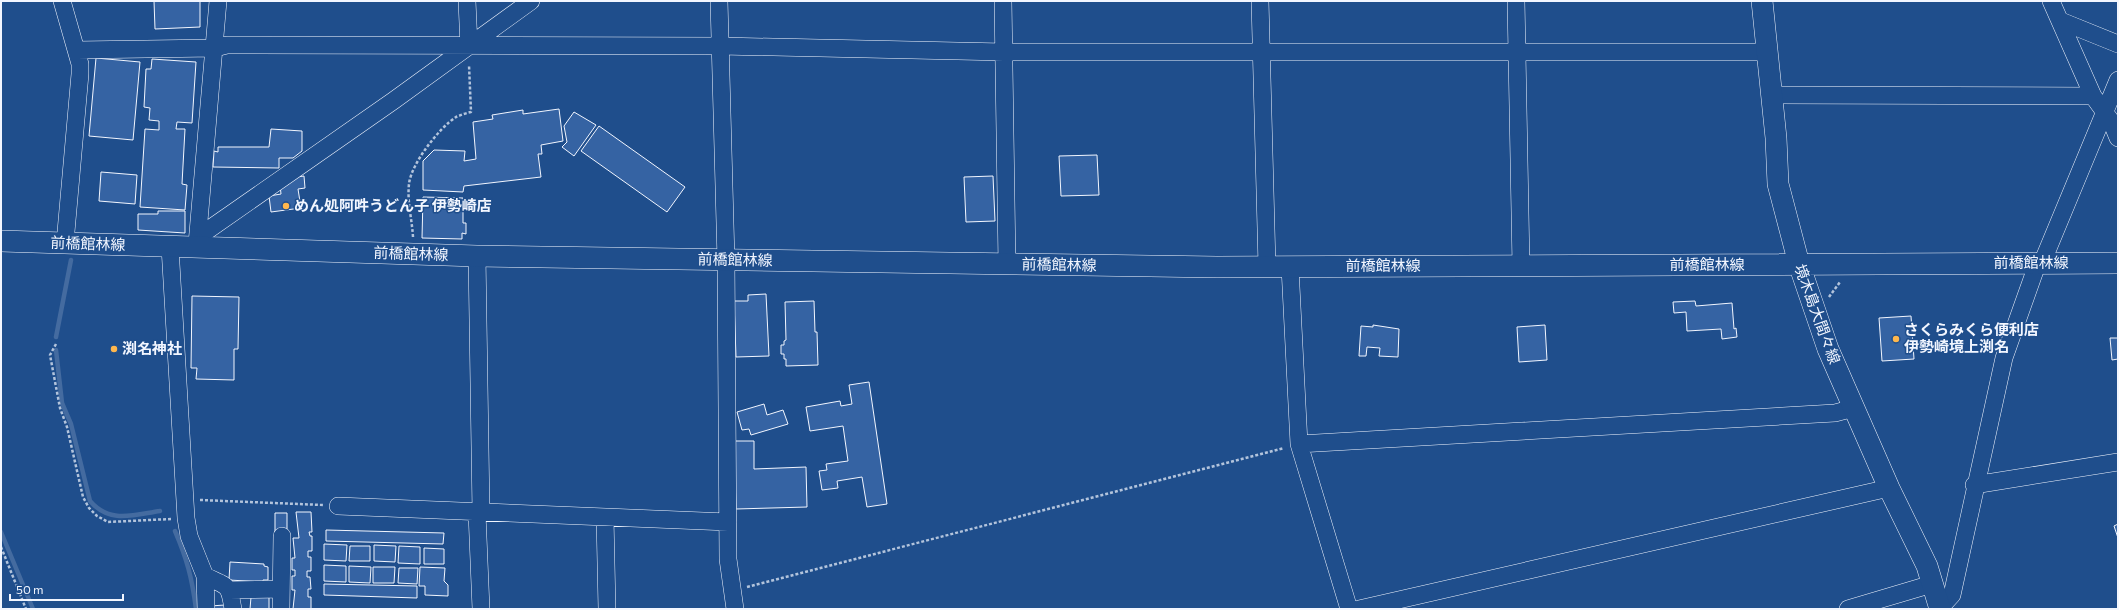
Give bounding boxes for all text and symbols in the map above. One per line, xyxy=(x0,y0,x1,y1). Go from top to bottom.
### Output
place label: めん処阿吽うどん子 伊勢崎店 xyxy=(294,196,492,214)
marker: めん処阿吽うどん子 伊勢崎店 xyxy=(281,201,291,211)
street label: 前橋館林線 xyxy=(50,233,126,253)
street label: 前橋館林線 xyxy=(373,243,449,263)
street label: 前橋館林線 xyxy=(697,249,773,269)
street label: 前橋館林線 xyxy=(1993,253,2069,271)
street label: 前橋館林線 xyxy=(1021,254,1097,274)
street label: 前橋館林線 xyxy=(1669,255,1745,273)
street label: 前橋館林線 xyxy=(1345,256,1421,274)
street label: 境木島大間々線 xyxy=(1792,261,1844,366)
place label: さくらみくら便利店 伊勢崎境上渕名 xyxy=(1904,320,2039,355)
marker: さくらみくら便利店 伊勢崎境上渕名 xyxy=(1891,334,1901,344)
place label: 渕名神社 xyxy=(122,339,182,357)
marker: 渕名神社 xyxy=(109,344,119,354)
scale bar xyxy=(10,576,123,602)
text: 50 m xyxy=(16,582,44,596)

